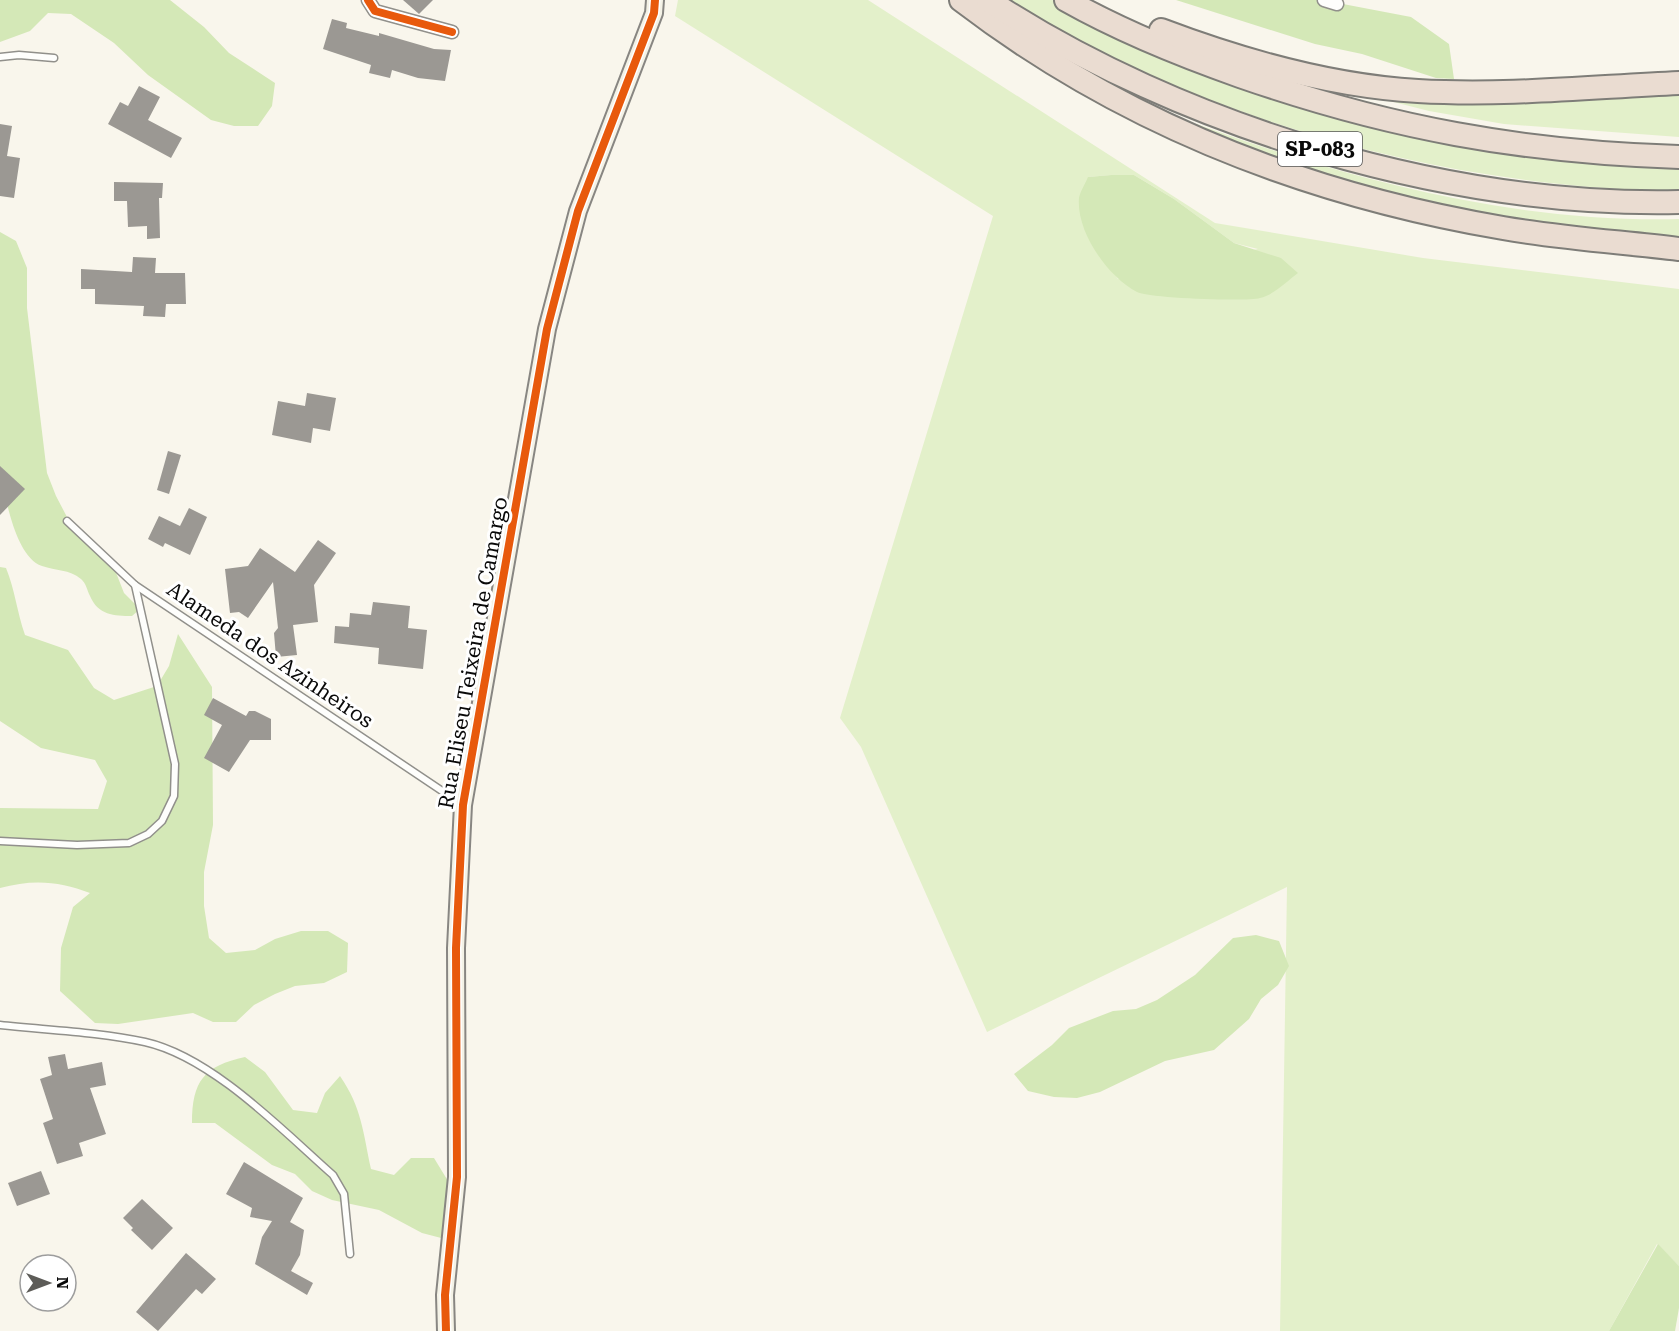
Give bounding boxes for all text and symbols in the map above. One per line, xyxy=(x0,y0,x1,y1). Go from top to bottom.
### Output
road number: SP-083 xyxy=(1278,132,1362,166)
street label: Rua Eliseu Teixeira de Camargo xyxy=(434,495,512,811)
street label: Alameda dos Azinheiros xyxy=(162,577,378,733)
north arrow xyxy=(18,1253,78,1313)
text: N xyxy=(53,1277,72,1289)

